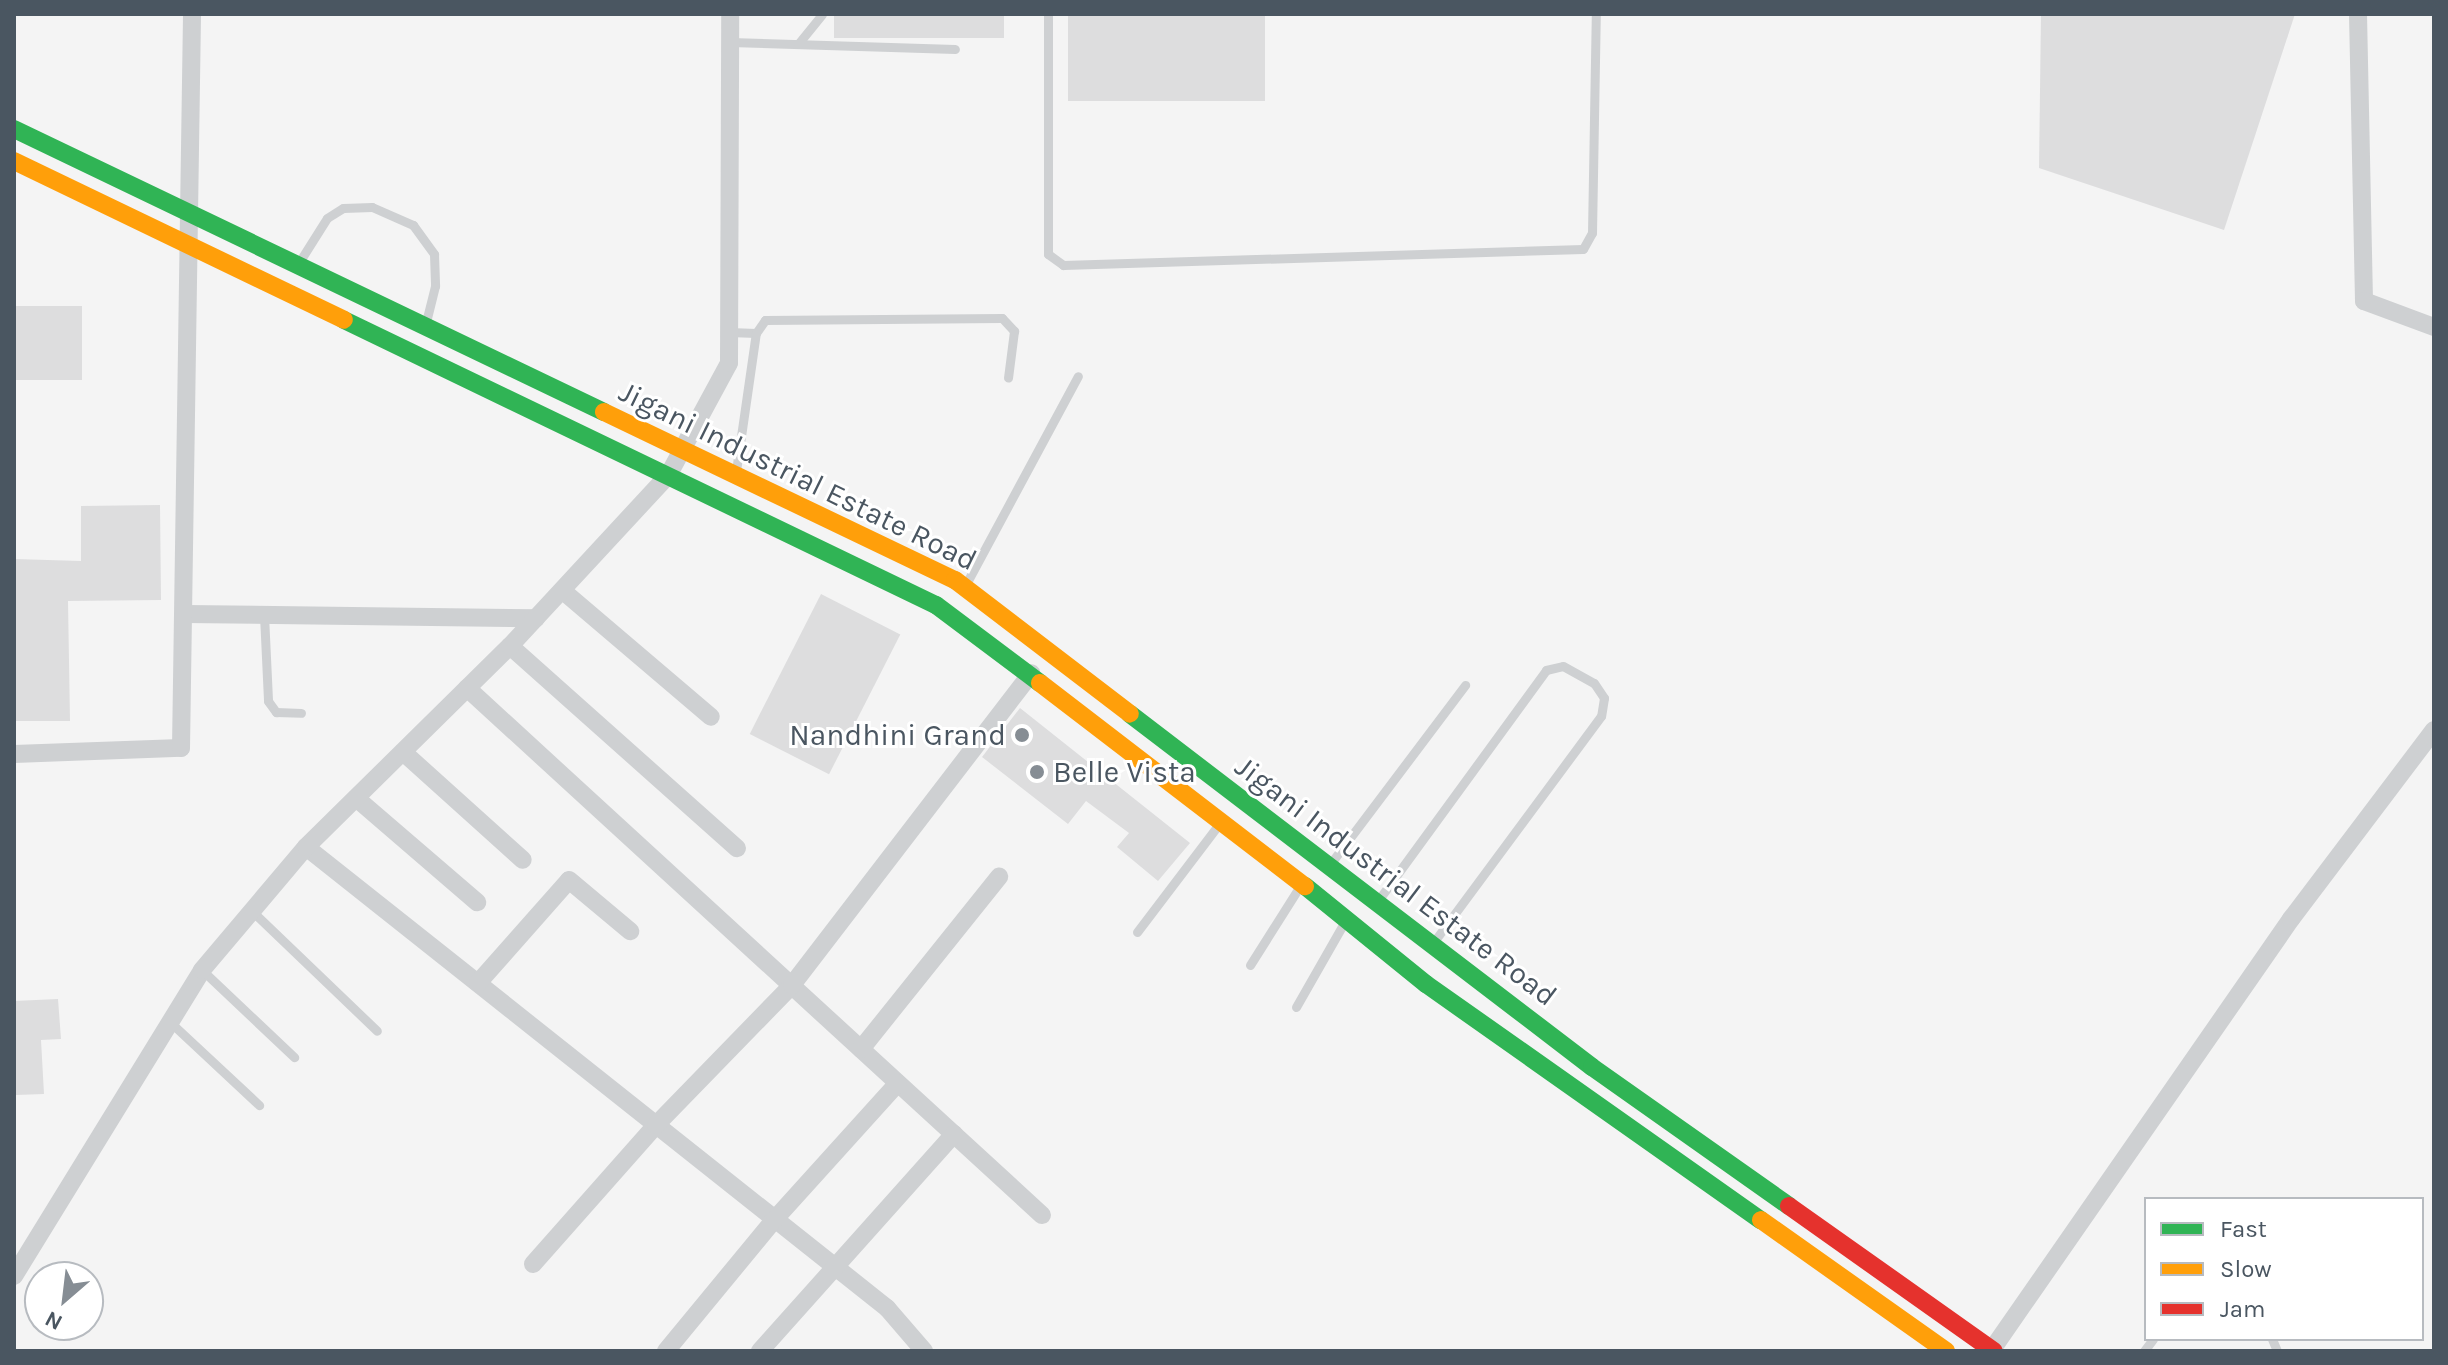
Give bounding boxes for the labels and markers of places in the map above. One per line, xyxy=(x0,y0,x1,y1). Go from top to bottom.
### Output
place label: Nandhini Grand xyxy=(789,717,1006,753)
marker: Nandhini Grand xyxy=(1013,726,1031,744)
place label: Belle Vista xyxy=(1053,754,1196,790)
marker: Belle Vista xyxy=(1028,763,1046,781)

